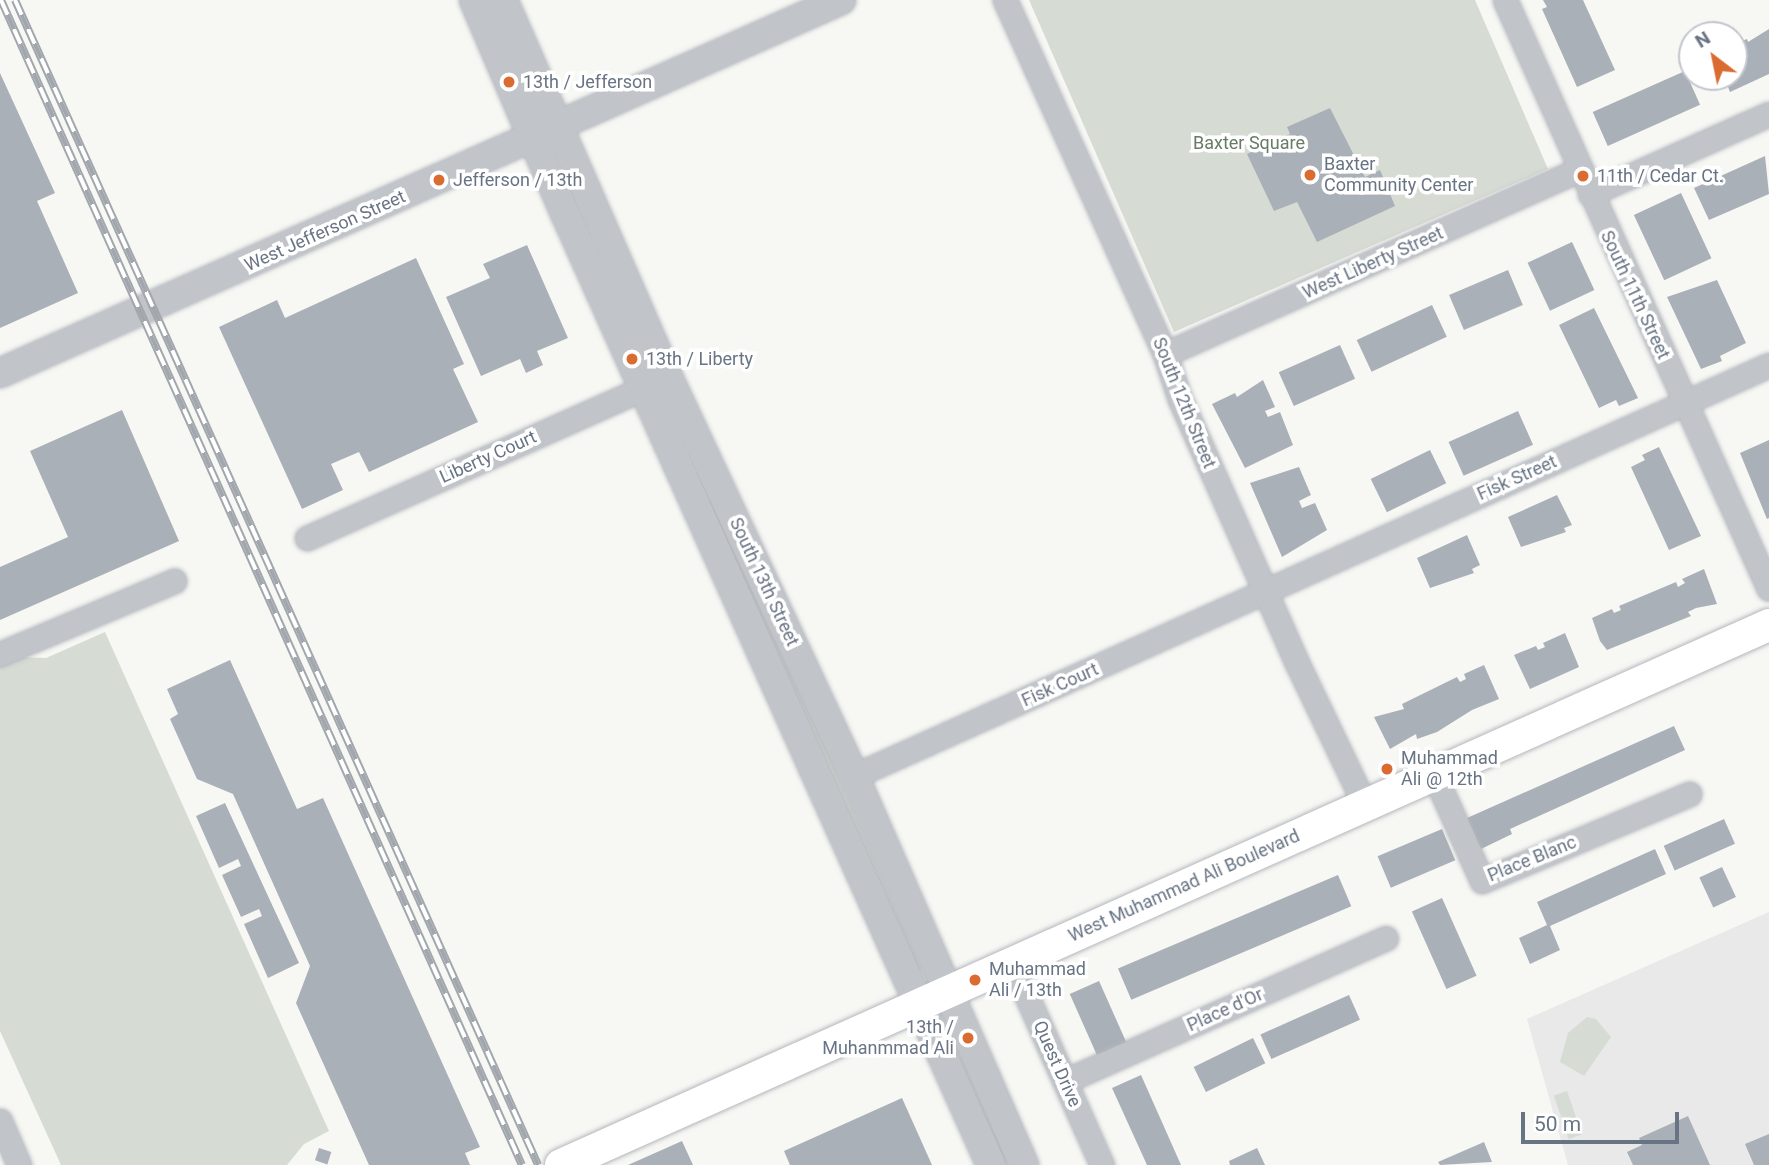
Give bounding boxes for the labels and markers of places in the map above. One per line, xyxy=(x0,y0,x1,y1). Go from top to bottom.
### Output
place label: 13th / Jefferson xyxy=(523,71,652,93)
marker: 13th / Jefferson xyxy=(501,74,517,90)
place label: Baxter Community Center xyxy=(1324,154,1473,196)
place label: 11th / Cedar Ct. xyxy=(1597,165,1724,187)
marker: Baxter Community Center xyxy=(1302,167,1318,183)
marker: 11th / Cedar Ct. xyxy=(1575,168,1591,184)
place label: Jefferson / 13th xyxy=(453,169,582,191)
marker: Jefferson / 13th xyxy=(431,172,447,188)
place label: 13th / Liberty xyxy=(646,348,753,370)
marker: 13th / Liberty xyxy=(624,351,640,367)
place label: Muhammad Ali @ 12th xyxy=(1401,748,1498,790)
marker: Muhammad Ali @ 12th xyxy=(1379,761,1395,777)
place label: Muhammad Ali / 13th xyxy=(989,959,1086,1002)
marker: Muhammad Ali / 13th xyxy=(967,972,983,988)
place label: 13th / Muhanmmad Ali xyxy=(822,1017,954,1060)
marker: 13th / Muhanmmad Ali xyxy=(960,1030,976,1046)

